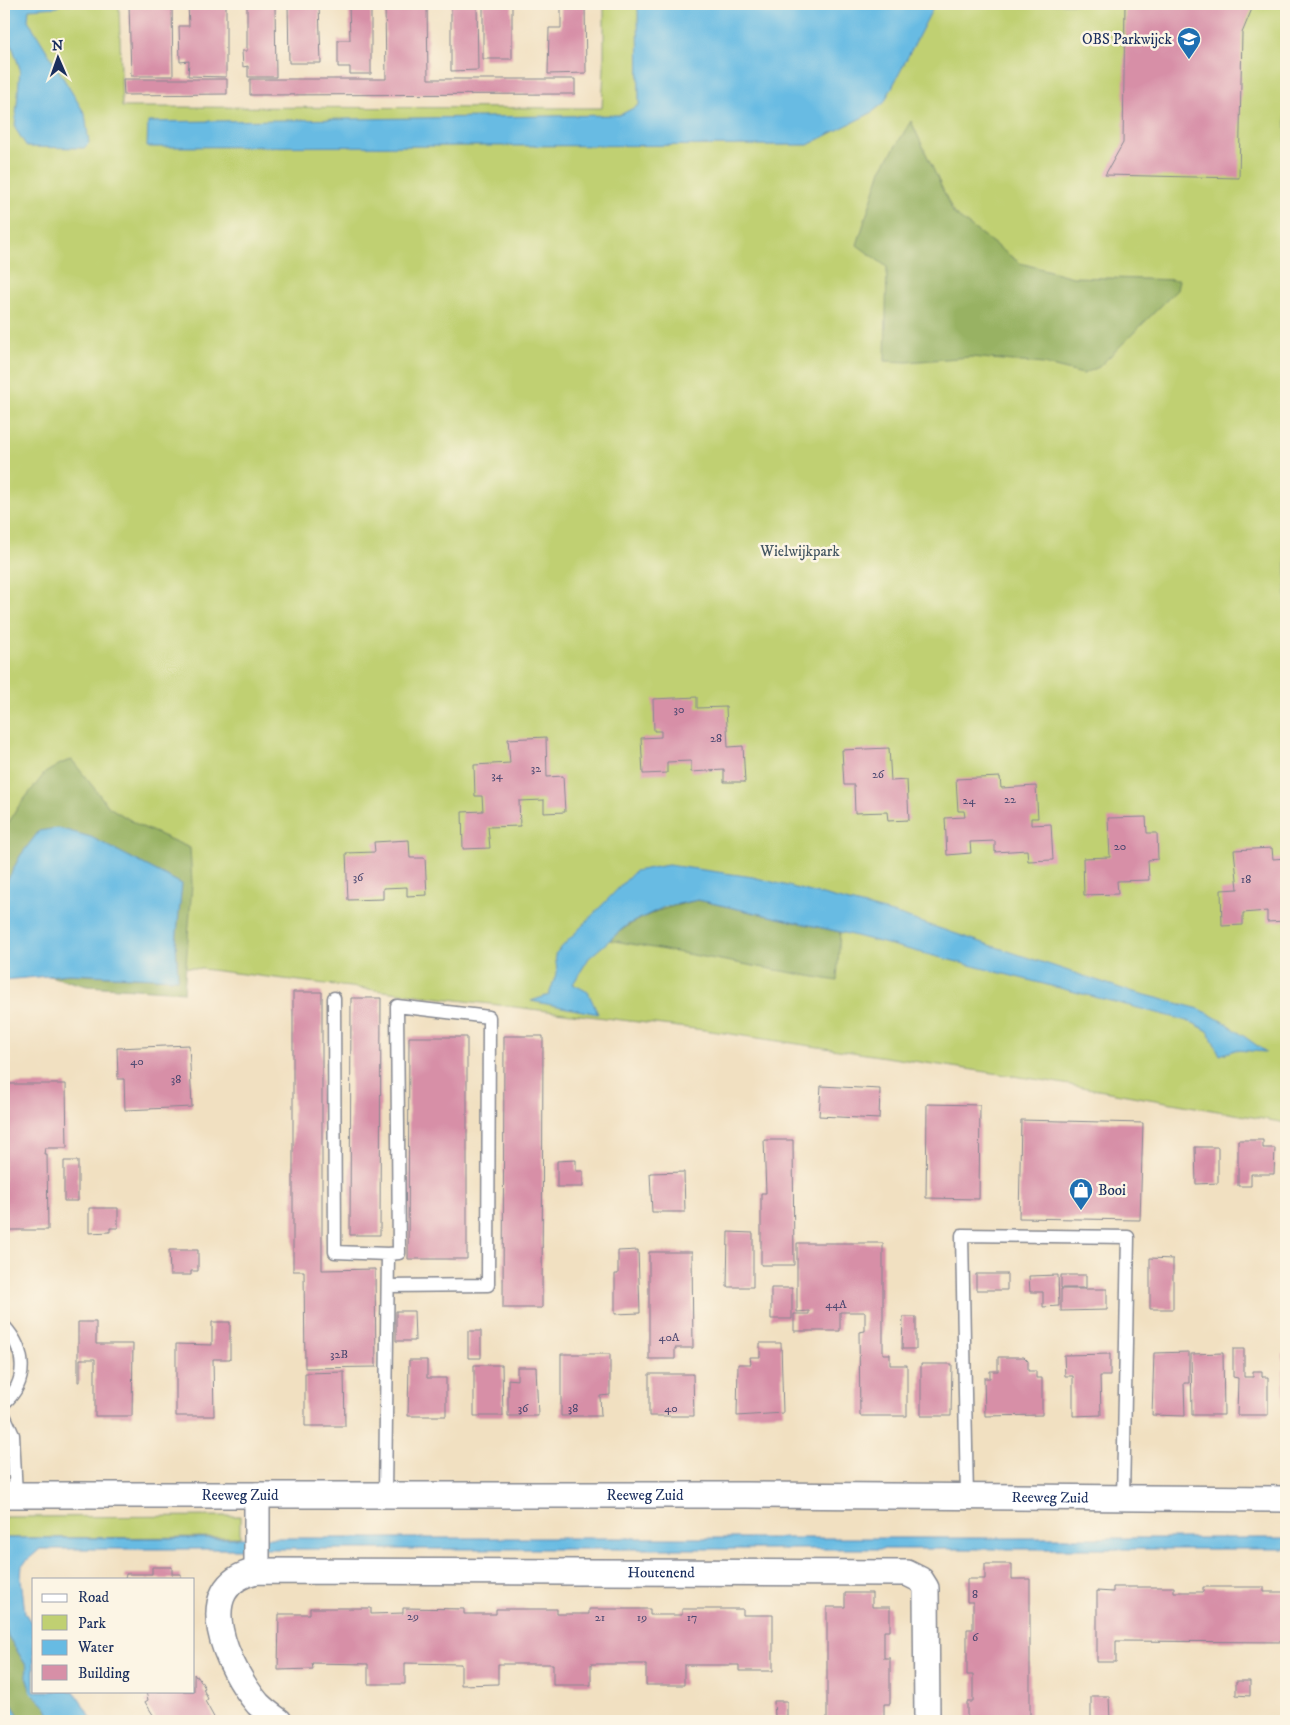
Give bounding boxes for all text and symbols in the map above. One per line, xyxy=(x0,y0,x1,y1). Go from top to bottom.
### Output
school or university icon: OBS Parkwijck xyxy=(1176,26,1202,60)
place label: OBS Parkwijck xyxy=(1082,30,1173,49)
north arrow xyxy=(32,32,82,82)
text: N xyxy=(52,37,64,55)
park label: Wielwijkpark xyxy=(759,542,840,561)
house number: 30 xyxy=(674,702,684,717)
house number: 28 xyxy=(710,731,722,746)
house number: 32 xyxy=(531,761,541,776)
house number: 26 xyxy=(872,767,885,782)
house number: 34 xyxy=(491,768,504,783)
house number: 22 xyxy=(1004,792,1016,807)
house number: 24 xyxy=(963,793,976,808)
house number: 20 xyxy=(1114,839,1126,854)
house number: 36 xyxy=(353,870,364,885)
house number: 18 xyxy=(1241,872,1251,887)
house number: 40 xyxy=(130,1054,144,1069)
house number: 38 xyxy=(171,1072,181,1087)
shop icon: Booi xyxy=(1068,1177,1094,1211)
place label: Booi xyxy=(1098,1181,1126,1200)
house number: 44A xyxy=(825,1297,847,1312)
house number: 40A xyxy=(658,1330,680,1345)
house number: 32B xyxy=(330,1347,348,1362)
house number: 36 xyxy=(518,1401,529,1416)
house number: 38 xyxy=(568,1401,578,1416)
house number: 40 xyxy=(664,1401,678,1416)
street label: Reeweg Zuid xyxy=(202,1486,279,1505)
street label: Reeweg Zuid xyxy=(607,1486,684,1505)
street label: Reeweg Zuid xyxy=(1011,1487,1089,1507)
street label: Houtenend xyxy=(628,1563,695,1582)
legend xyxy=(32,1578,195,1692)
house number: 8 xyxy=(972,1587,978,1602)
text: Road xyxy=(78,1588,110,1607)
house number: 29 xyxy=(407,1609,419,1624)
house number: 21 xyxy=(595,1610,605,1625)
house number: 19 xyxy=(637,1610,647,1625)
house number: 17 xyxy=(687,1610,697,1625)
text: Park xyxy=(78,1614,107,1633)
house number: 6 xyxy=(972,1630,979,1645)
text: Water xyxy=(77,1638,114,1657)
text: Building xyxy=(78,1664,130,1683)

